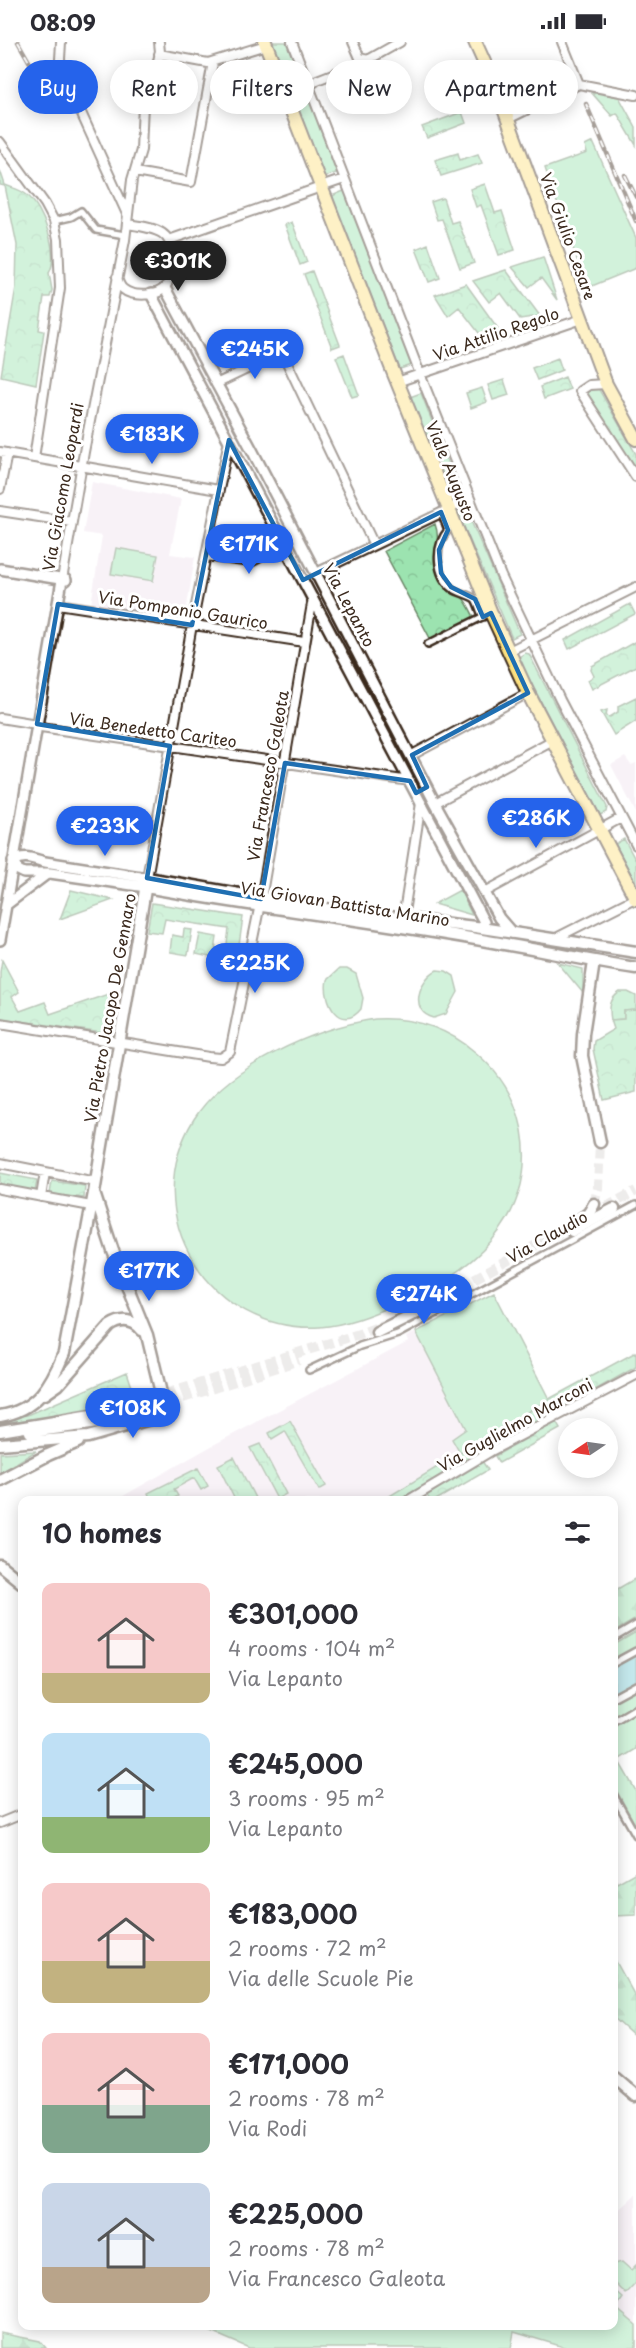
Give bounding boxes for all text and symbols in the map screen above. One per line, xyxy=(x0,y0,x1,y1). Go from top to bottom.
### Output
text: 08:09 xyxy=(30,5,96,38)
chip: Buy xyxy=(18,60,98,114)
chip: Rent xyxy=(110,60,198,114)
chip: Filters xyxy=(210,60,314,114)
chip: New xyxy=(326,60,412,114)
chip: Apartment xyxy=(424,60,578,114)
street label: Via Giulio Cesare xyxy=(535,169,603,303)
pin: €301K xyxy=(136,241,220,292)
text: €301K xyxy=(144,245,212,275)
street label: Via Attilio Regolo xyxy=(429,300,562,366)
pin: €245K xyxy=(213,329,297,380)
text: €245K xyxy=(220,333,290,363)
street label: Via Giacomo Leopardi xyxy=(35,401,89,573)
pin: €183K xyxy=(110,414,194,465)
street label: Viale Augusto xyxy=(421,417,483,524)
text: €183K xyxy=(119,418,185,448)
pin: €171K xyxy=(207,524,291,575)
text: €171K xyxy=(219,528,279,558)
street label: Via Lepanto xyxy=(318,558,382,651)
street label: Via Pomponio Gaurico xyxy=(96,584,270,634)
street label: Via Francesco Galeota xyxy=(240,688,294,863)
street label: Via Benedetto Cariteo xyxy=(68,705,239,753)
pin: €286K xyxy=(494,798,578,849)
text: €286K xyxy=(501,802,571,832)
pin: €233K xyxy=(63,806,147,857)
text: €233K xyxy=(70,810,140,840)
street label: Via Giovan Battista Marino xyxy=(239,875,452,931)
street label: Via Pietro Jacopo De Gennaro xyxy=(77,891,141,1124)
pin: €225K xyxy=(213,943,297,994)
text: €225K xyxy=(220,947,290,977)
street label: Via Claudio xyxy=(502,1204,592,1268)
pin: €177K xyxy=(107,1251,191,1302)
text: €177K xyxy=(118,1255,180,1285)
pin: €274K xyxy=(382,1274,466,1325)
text: €274K xyxy=(390,1278,458,1308)
street label: Via Guglielmo Marconi xyxy=(432,1371,597,1477)
pin: €108K xyxy=(91,1388,175,1439)
text: €108K xyxy=(99,1392,167,1422)
north arrow xyxy=(558,1418,618,1478)
map controls xyxy=(558,1418,618,1478)
text: 10 homes xyxy=(42,1513,162,1552)
icon: filters xyxy=(561,1516,594,1549)
text: €301,000 xyxy=(228,1594,358,1633)
icon: home xyxy=(90,1607,162,1679)
text: 4 rooms · 104 m² xyxy=(228,1633,395,1663)
text: Via Lepanto xyxy=(228,1663,343,1693)
text: €245,000 xyxy=(228,1744,363,1783)
icon: home xyxy=(90,1757,162,1829)
text: 3 rooms · 95 m² xyxy=(228,1783,385,1813)
text: Via Lepanto xyxy=(228,1813,343,1843)
text: €183,000 xyxy=(228,1894,357,1933)
icon: home xyxy=(90,1907,162,1979)
text: 2 rooms · 72 m² xyxy=(228,1933,387,1963)
text: Via delle Scuole Pie xyxy=(228,1963,414,1993)
text: €171,000 xyxy=(228,2044,349,2083)
icon: home xyxy=(90,2057,162,2129)
text: 2 rooms · 78 m² xyxy=(228,2083,385,2113)
text: Via Rodi xyxy=(228,2113,307,2143)
text: €225,000 xyxy=(228,2194,363,2233)
icon: home xyxy=(90,2207,162,2279)
text: 2 rooms · 78 m² xyxy=(228,2233,385,2263)
text: Via Francesco Galeota xyxy=(228,2263,445,2293)

